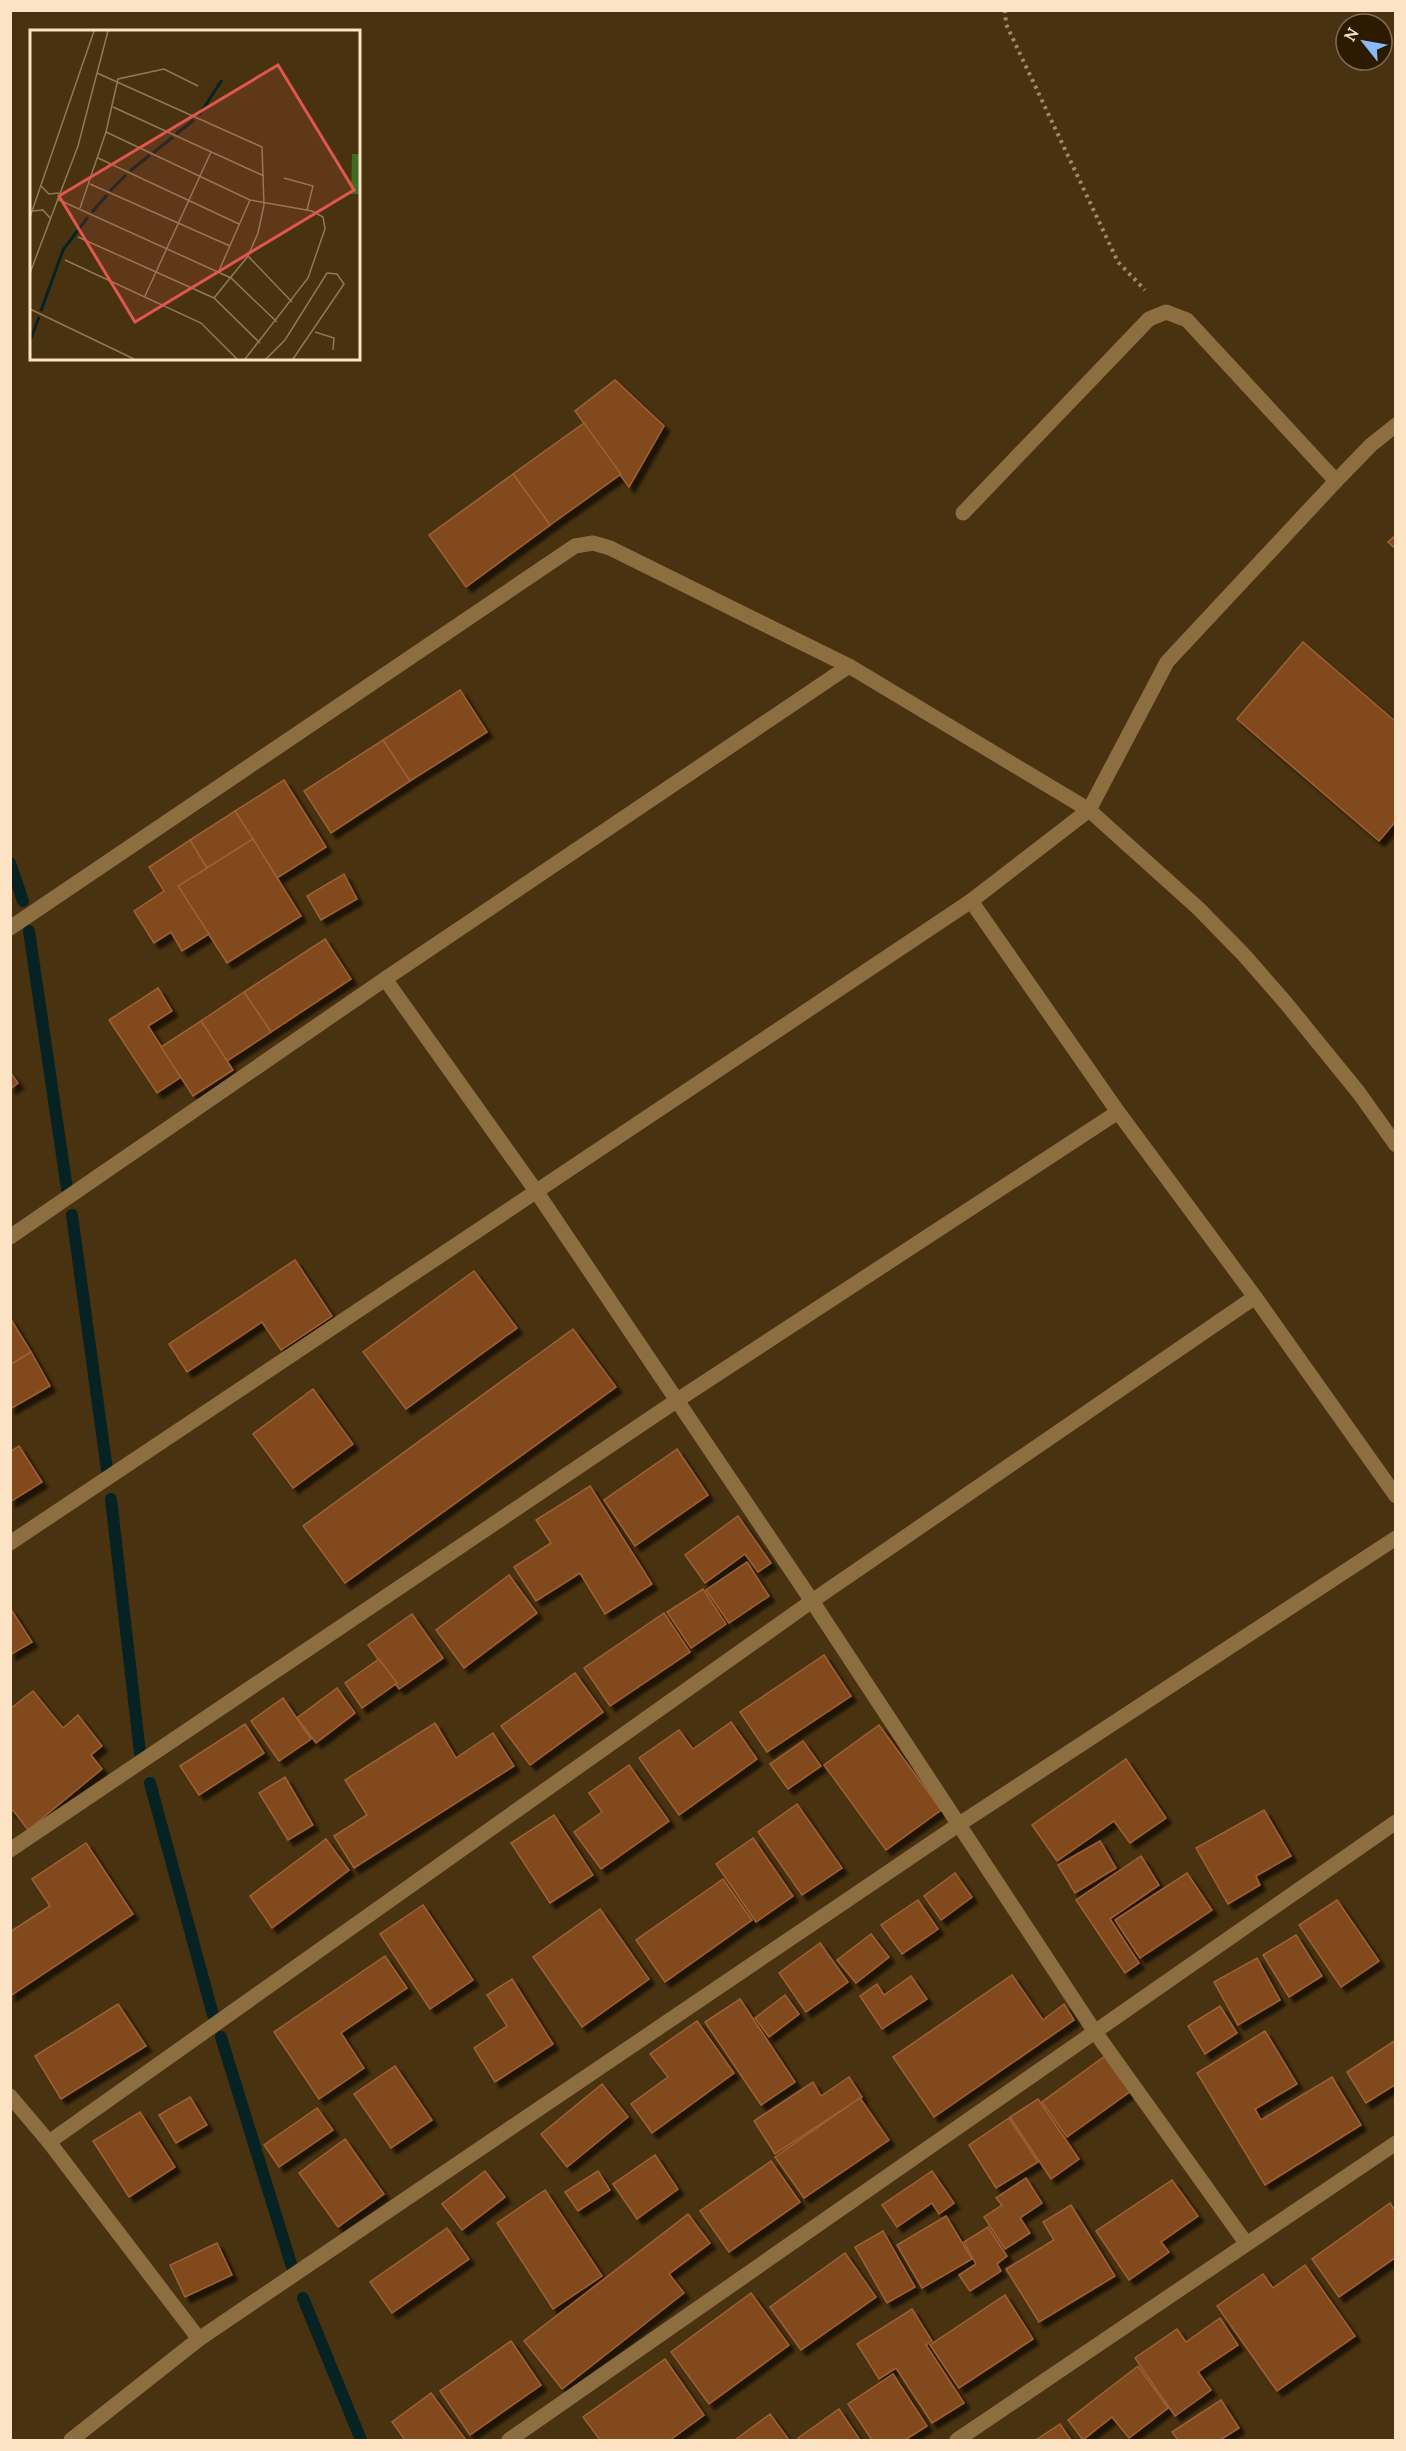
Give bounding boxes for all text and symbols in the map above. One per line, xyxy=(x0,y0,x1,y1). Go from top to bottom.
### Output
north arrow xyxy=(1334,12,1394,72)
text: N xyxy=(1339,24,1363,45)
inset map xyxy=(30,30,360,360)

